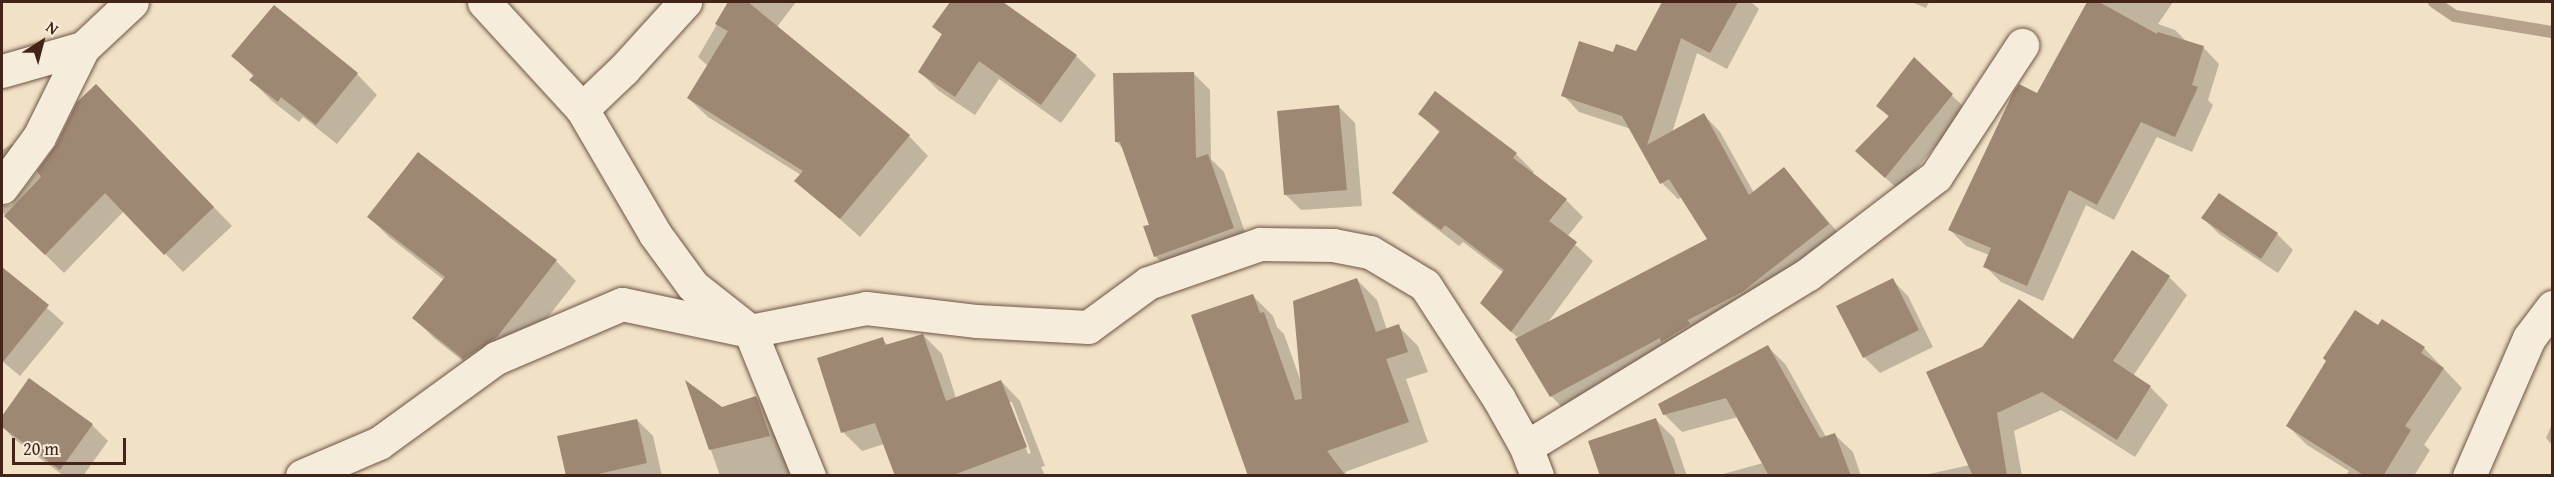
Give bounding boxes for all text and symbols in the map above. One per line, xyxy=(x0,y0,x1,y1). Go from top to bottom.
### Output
north arrow xyxy=(12,12,72,72)
text: N xyxy=(41,15,64,40)
scale bar xyxy=(15,426,129,464)
text: 20 m xyxy=(23,435,59,462)

